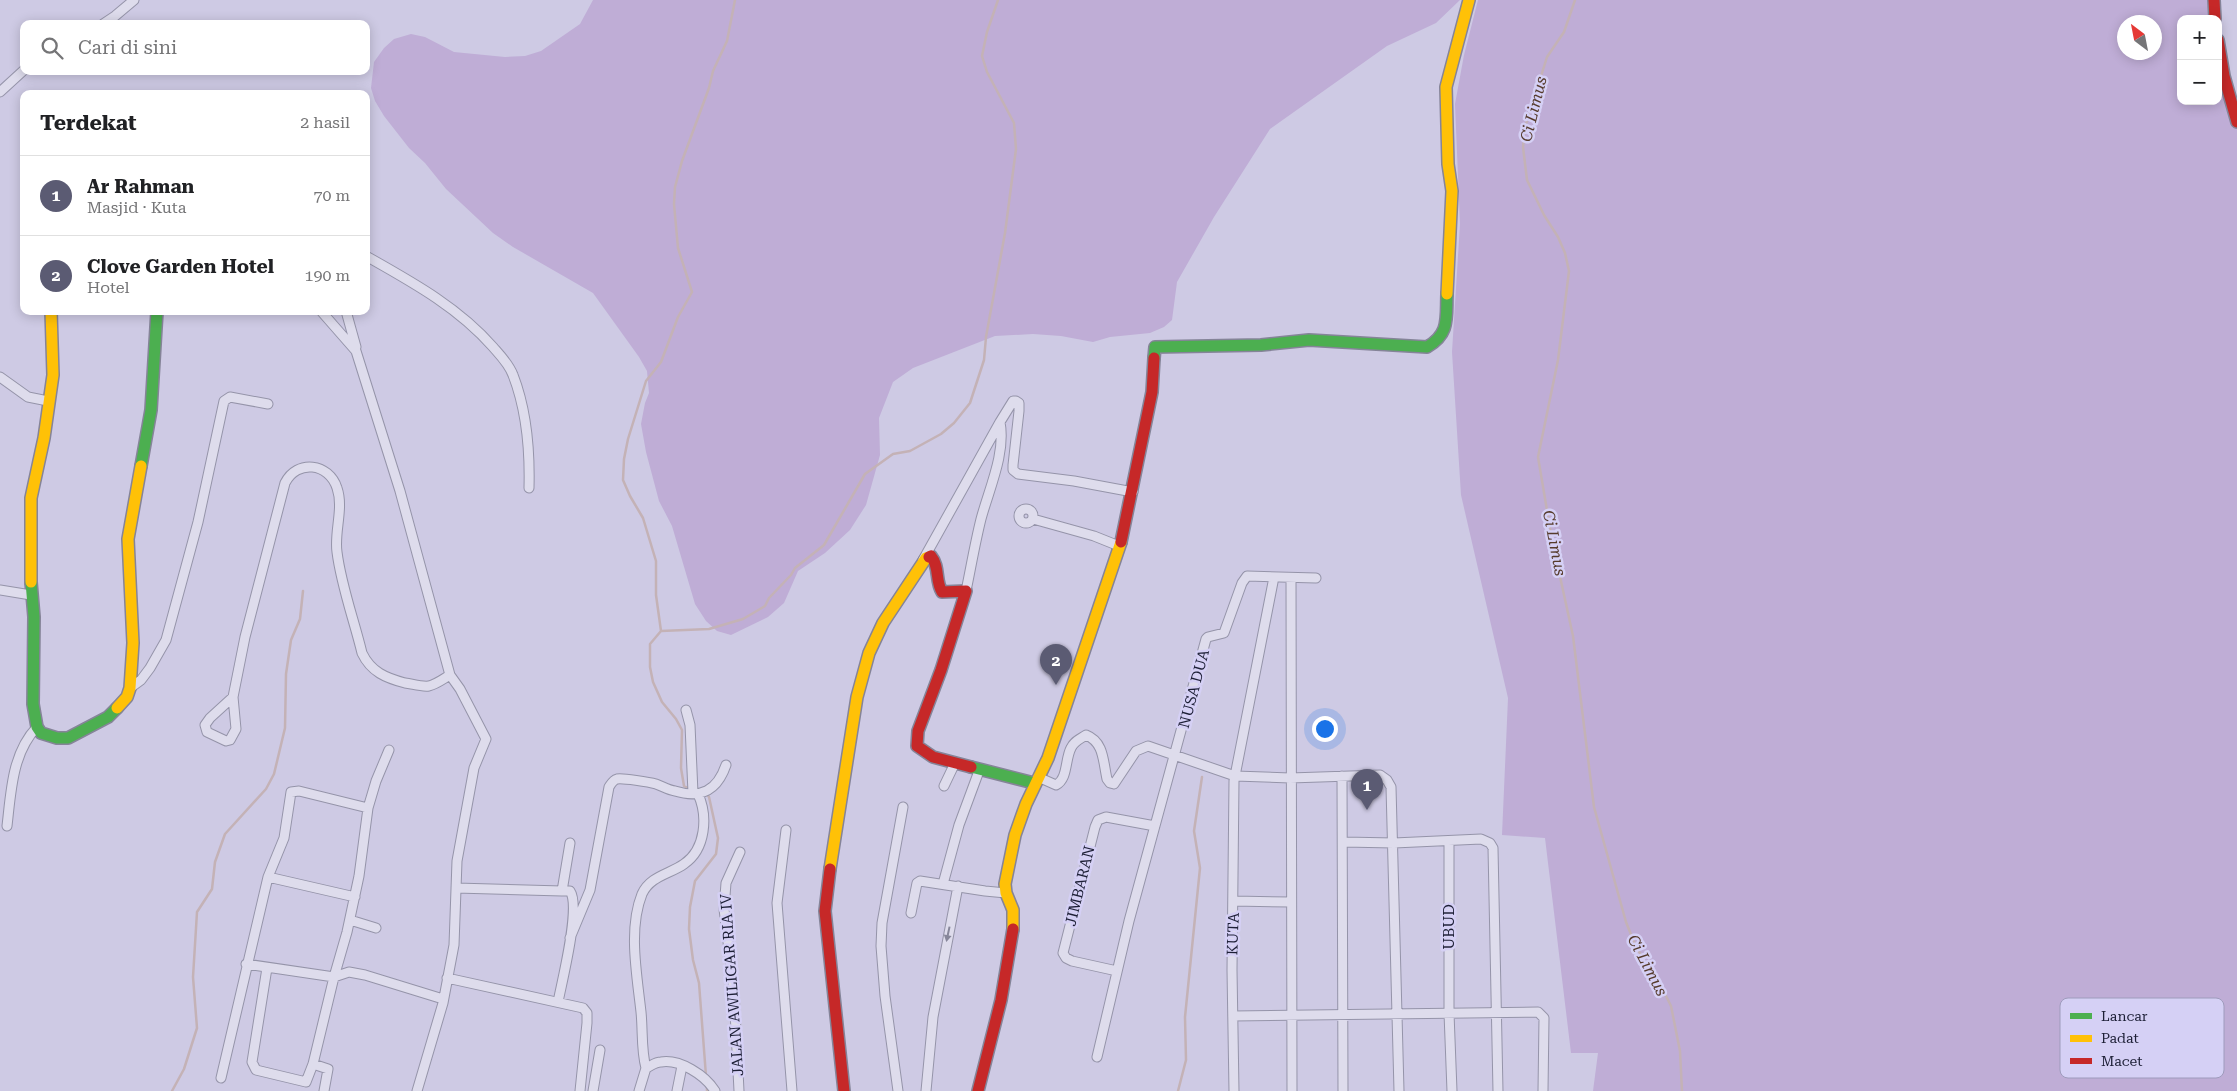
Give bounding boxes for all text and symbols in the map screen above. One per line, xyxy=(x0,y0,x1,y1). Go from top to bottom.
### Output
north arrow xyxy=(2117,15,2162,60)
map controls xyxy=(2177,15,2222,105)
button: + xyxy=(2177,15,2222,60)
search box xyxy=(20,20,370,75)
icon: search xyxy=(38,34,66,62)
text: Cari di sini xyxy=(78,36,177,59)
button: − xyxy=(2177,60,2222,105)
water label: Ci Limus xyxy=(1516,74,1551,144)
text: Terdekat xyxy=(40,111,137,135)
text: 2 hasil xyxy=(300,113,350,132)
text: Ar Rahman xyxy=(87,175,194,198)
text: 1 xyxy=(52,186,60,205)
text: 70 m xyxy=(313,186,350,205)
text: Masjid · Kuta xyxy=(87,198,186,217)
text: Clove Garden Hotel xyxy=(87,255,274,278)
text: 2 xyxy=(52,266,60,285)
text: 190 m xyxy=(304,266,350,285)
text: Hotel xyxy=(87,278,129,297)
water label: Ci Limus xyxy=(1539,509,1570,578)
pin: 2 xyxy=(1040,644,1072,685)
street label: NUSA DUA xyxy=(1175,647,1213,730)
your location xyxy=(1312,716,1338,742)
pin: 1 xyxy=(1351,769,1383,810)
street label: JIMBARAN xyxy=(1061,844,1099,928)
street label: JALAN AWILIGAR RIA IV xyxy=(717,893,747,1077)
street label: UBUD xyxy=(1440,904,1458,950)
street label: KUTA xyxy=(1223,912,1243,956)
one-way arrow xyxy=(944,926,952,941)
water label: Ci Limus xyxy=(1624,931,1672,999)
legend xyxy=(2060,998,2224,1078)
text: Lancar xyxy=(2101,1008,2148,1024)
text: Padat xyxy=(2101,1030,2139,1046)
text: Macet xyxy=(2101,1053,2142,1069)

